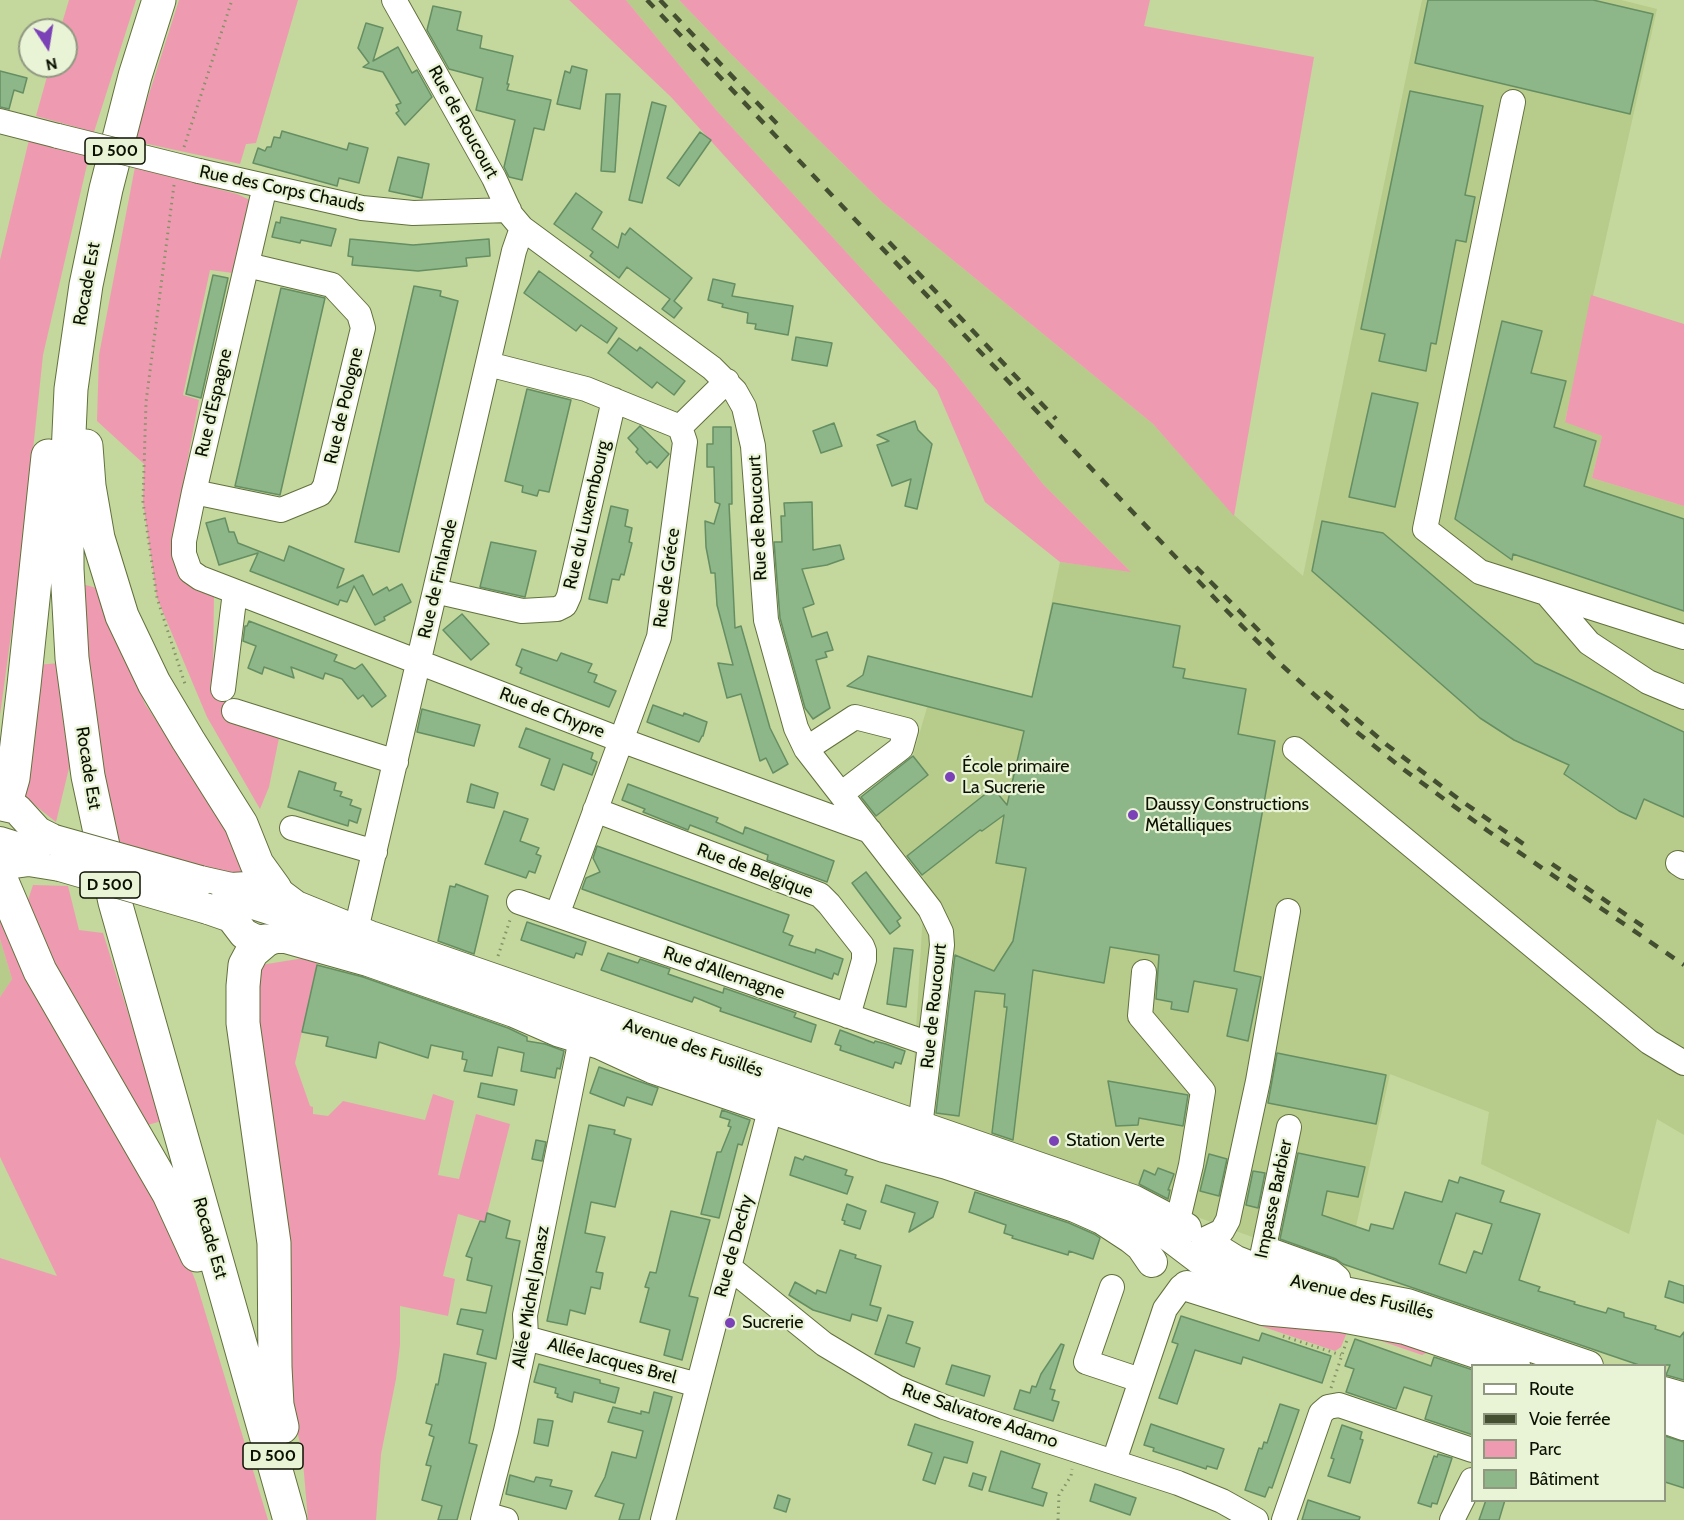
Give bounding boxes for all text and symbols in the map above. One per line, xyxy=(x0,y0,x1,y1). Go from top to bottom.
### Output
north arrow xyxy=(18,18,78,78)
text: N xyxy=(44,54,59,75)
street label: Rue de Roucourt xyxy=(423,62,503,182)
road number: D 500 xyxy=(85,138,145,164)
street label: Rue des Corps Chauds xyxy=(197,161,367,217)
street label: Rocade Est xyxy=(69,241,105,327)
street label: Rue de Pologne xyxy=(320,346,368,466)
street label: Rue d'Espagne xyxy=(191,347,237,459)
street label: Rue du Luxembourg xyxy=(559,438,615,592)
street label: Rue de Roucourt xyxy=(744,455,772,581)
street label: Rue de Finlande xyxy=(414,517,462,641)
street label: Rue de Gréce xyxy=(649,527,685,629)
street label: Rue de Chypre xyxy=(496,683,608,743)
street label: Rocade Est xyxy=(71,725,105,811)
place label: École primaire La Sucrerie xyxy=(962,756,1069,798)
marker: École primaire La Sucrerie xyxy=(943,770,957,784)
place label: Daussy Constructions Métalliques xyxy=(1145,794,1309,836)
marker: Daussy Constructions Métalliques xyxy=(1126,808,1140,822)
street label: Rue de Belgique xyxy=(694,839,816,903)
road number: D 500 xyxy=(80,872,140,898)
street label: Rue d'Allemagne xyxy=(660,942,788,1004)
street label: Rue de Roucourt xyxy=(917,942,951,1070)
street label: Avenue des Fusillés xyxy=(620,1014,766,1082)
place label: Station Verte xyxy=(1066,1130,1165,1152)
marker: Station Verte xyxy=(1047,1134,1061,1148)
street label: Impasse Barbier xyxy=(1251,1138,1297,1260)
street label: Rue de Dechy xyxy=(710,1192,758,1300)
street label: Rocade Est xyxy=(188,1195,232,1281)
street label: Allée Michel Jonasz xyxy=(508,1224,554,1370)
street label: Avenue des Fusillés xyxy=(1288,1270,1436,1324)
place label: Sucrerie xyxy=(742,1312,803,1334)
marker: Sucrerie xyxy=(723,1316,737,1330)
street label: Allée Jacques Brel xyxy=(545,1333,679,1389)
legend xyxy=(1471,1364,1666,1502)
text: Route xyxy=(1529,1378,1574,1400)
street label: Rue Salvatore Adamo xyxy=(899,1379,1061,1453)
text: Voie ferrée xyxy=(1529,1408,1610,1430)
text: Parc xyxy=(1529,1438,1561,1460)
road number: D 500 xyxy=(243,1443,303,1469)
text: Bâtiment xyxy=(1529,1468,1599,1490)

